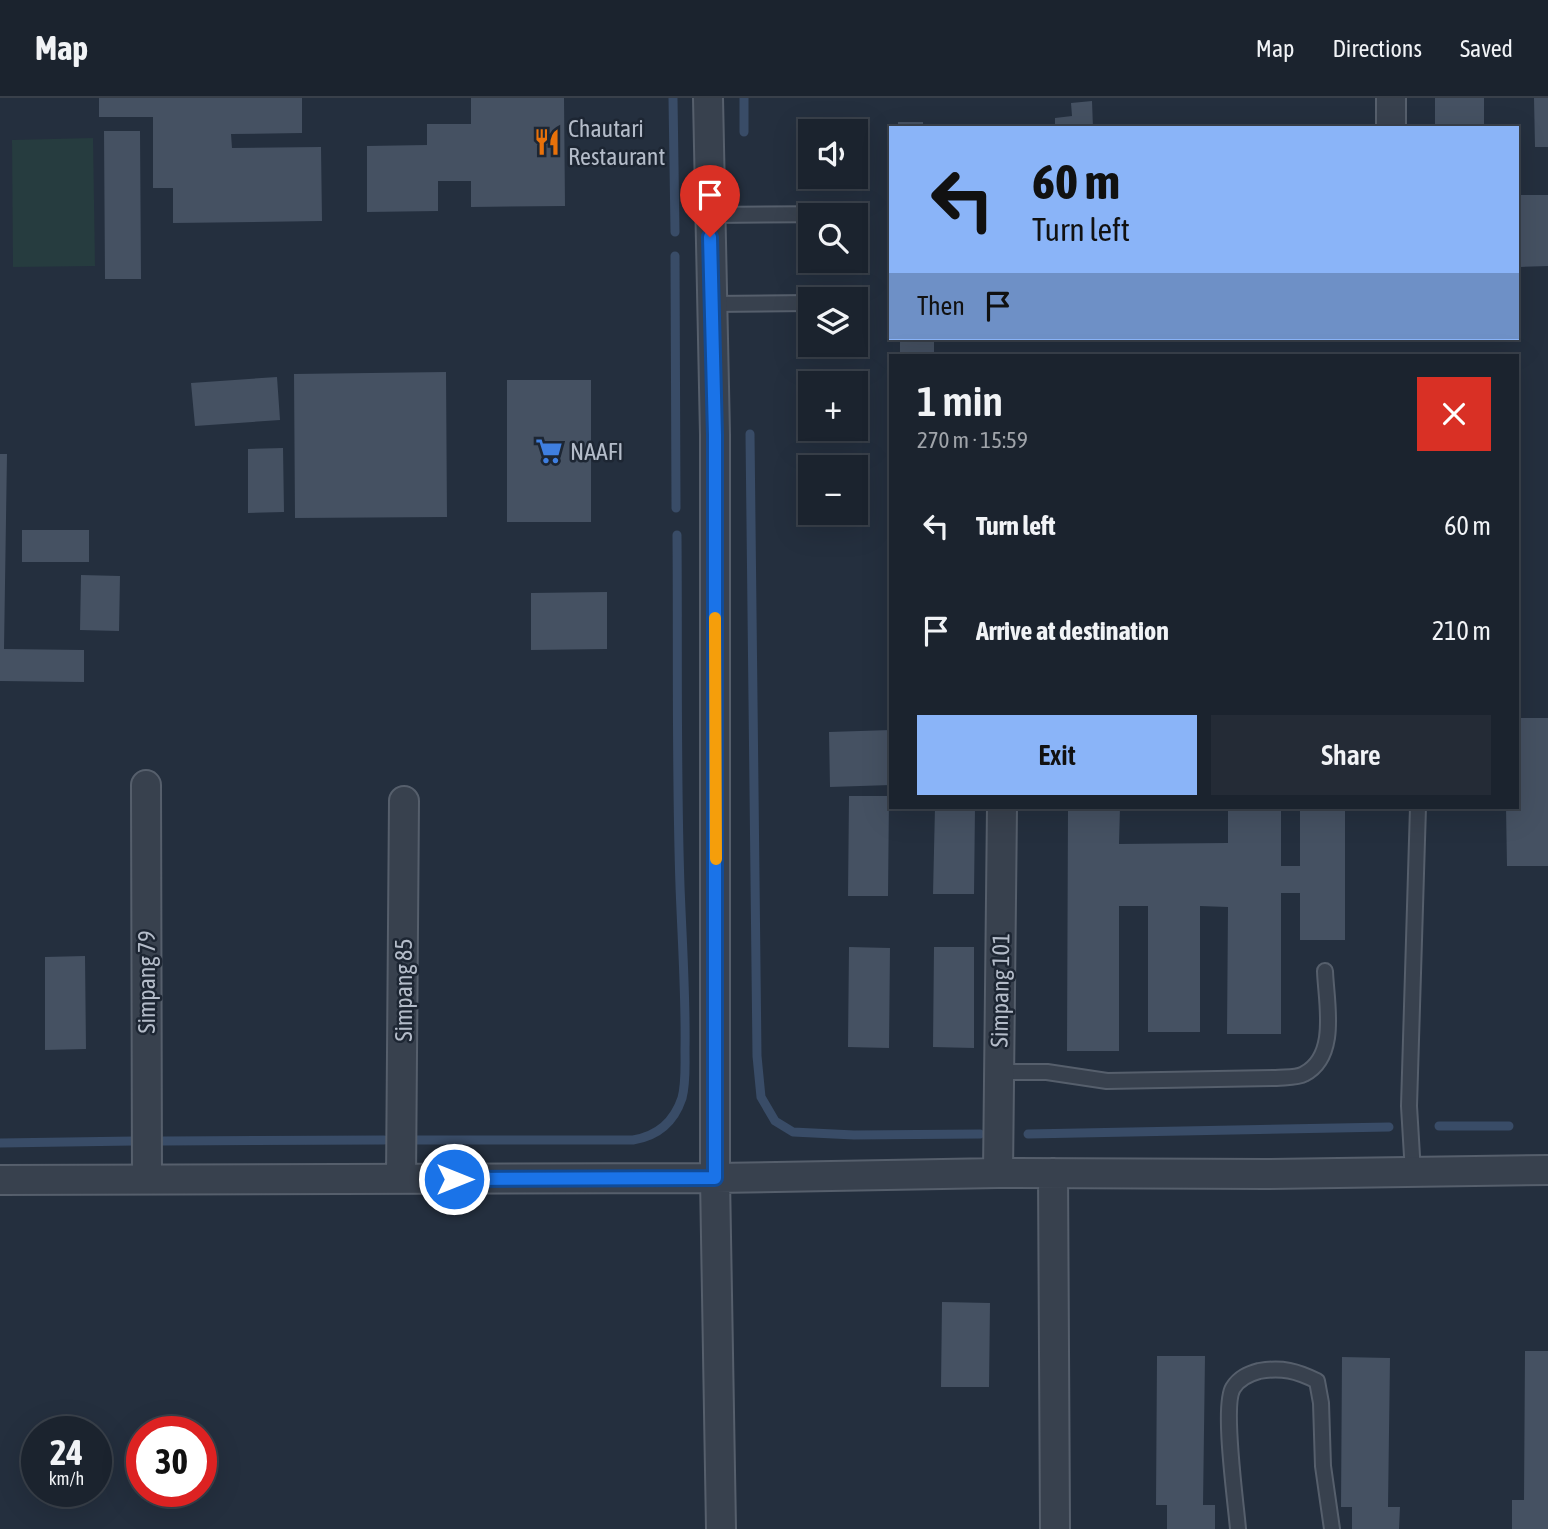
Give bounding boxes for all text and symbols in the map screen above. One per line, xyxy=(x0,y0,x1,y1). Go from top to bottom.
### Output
text: Map xyxy=(35,29,88,67)
text: Map xyxy=(1256,35,1294,62)
text: Directions xyxy=(1332,35,1422,62)
text: Saved xyxy=(1460,35,1513,62)
place label: Chautari Restaurant xyxy=(568,115,665,170)
map controls xyxy=(798,119,868,525)
button: sound xyxy=(798,119,868,189)
restaurant icon: Chautari Restaurant xyxy=(532,127,562,157)
text: 60 m xyxy=(1032,153,1120,209)
icon: left xyxy=(917,154,1008,245)
pin xyxy=(680,165,740,237)
icon: arrive xyxy=(691,176,729,214)
button: search xyxy=(798,203,868,273)
text: Turn left xyxy=(1032,211,1130,248)
button: layers xyxy=(798,287,868,357)
icon: arrive xyxy=(979,287,1017,325)
text: Then xyxy=(917,291,965,321)
button: + xyxy=(798,371,868,441)
text: 1 min xyxy=(917,377,1003,425)
button: close xyxy=(1417,377,1491,451)
text: 270 m · 15:59 xyxy=(917,427,1028,453)
supermarket icon: NAAFI xyxy=(534,436,564,466)
place label: NAAFI xyxy=(570,438,623,465)
button: − xyxy=(798,455,868,525)
icon: left xyxy=(917,507,955,545)
text: Turn left xyxy=(976,511,1056,541)
text: 60 m xyxy=(1444,511,1491,541)
icon: arrive xyxy=(917,612,955,650)
text: Arrive at destination xyxy=(976,616,1169,646)
text: 210 m xyxy=(1432,616,1491,646)
button: Exit xyxy=(917,715,1197,795)
button: Share xyxy=(1211,715,1491,795)
street label: Simpang 79 xyxy=(133,930,160,1034)
street label: Simpang 101 xyxy=(986,933,1014,1047)
street label: Simpang 85 xyxy=(390,938,417,1042)
position arrow xyxy=(417,1142,491,1216)
speed limit sign: 30 xyxy=(126,1416,217,1507)
text: 24 xyxy=(50,1432,83,1472)
text: km/h xyxy=(49,1468,84,1489)

